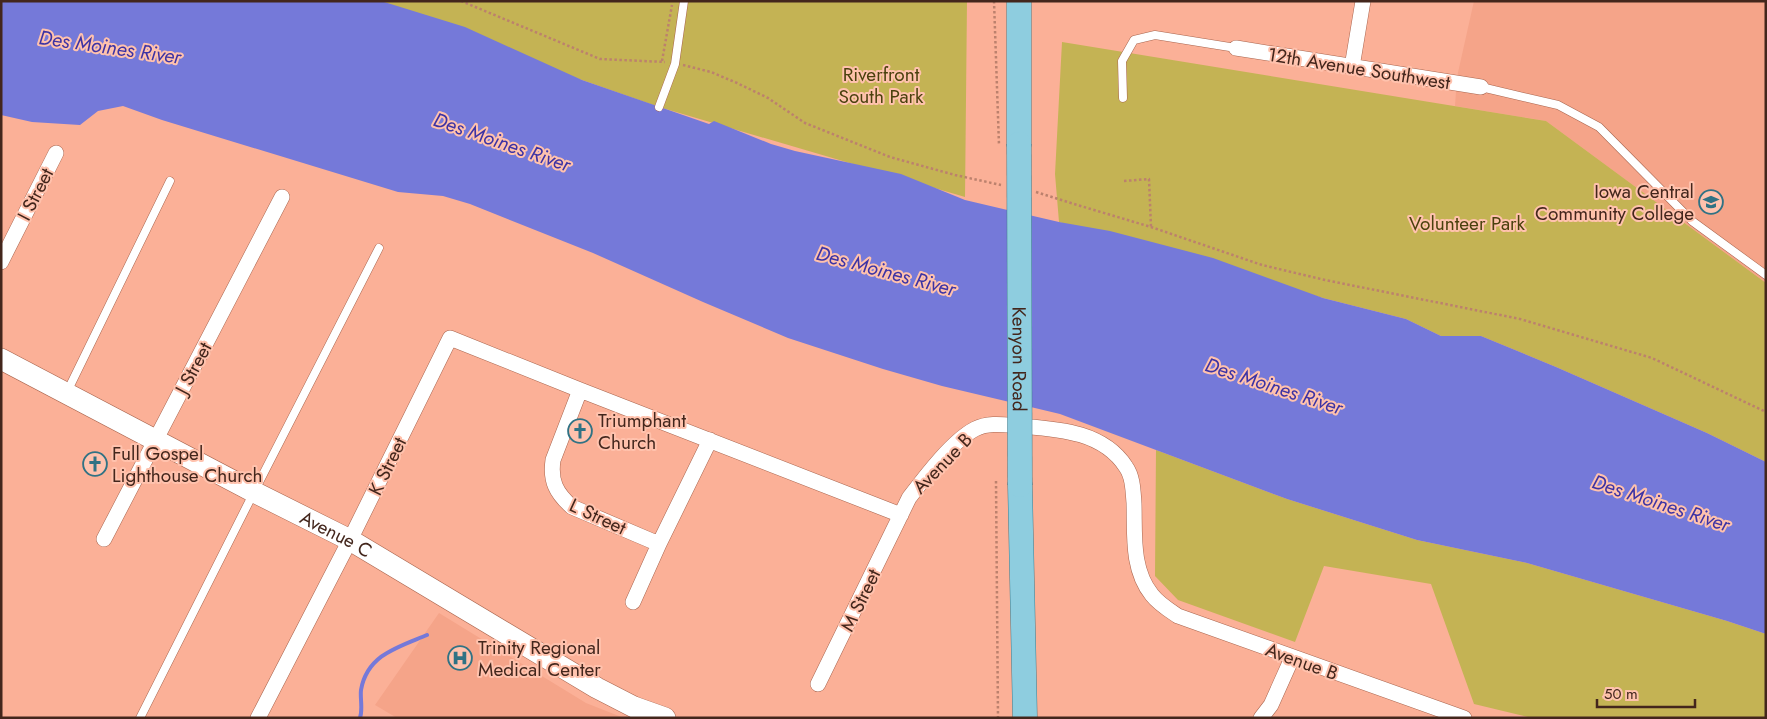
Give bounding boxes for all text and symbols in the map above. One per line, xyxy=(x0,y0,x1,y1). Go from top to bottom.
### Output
water label: Des Moines River xyxy=(37,23,184,72)
street label: 12th Avenue Southwest xyxy=(1266,41,1452,96)
park label: Riverfront South Park xyxy=(839,61,924,110)
water label: Des Moines River xyxy=(429,105,576,180)
street label: I Street xyxy=(11,163,60,225)
place label: Iowa Central Community College xyxy=(1535,178,1694,227)
school or university icon: Iowa Central Community College xyxy=(1698,189,1724,215)
park label: Volunteer Park xyxy=(1409,210,1526,237)
water label: Des Moines River xyxy=(813,239,960,304)
street label: Kenyon Road xyxy=(1005,306,1033,412)
street label: J Street xyxy=(167,337,219,402)
water label: Des Moines River xyxy=(1201,351,1348,423)
place label: Triumphant Church xyxy=(598,407,686,456)
church icon: Triumphant Church xyxy=(567,418,593,444)
street label: Avenue B xyxy=(906,427,978,500)
street label: K Street xyxy=(362,432,413,500)
place label: Full Gospel Lighthouse Church xyxy=(112,440,263,489)
church icon: Full Gospel Lighthouse Church xyxy=(82,451,108,477)
water label: Des Moines River xyxy=(1588,468,1735,540)
street label: L Street xyxy=(565,492,631,541)
street label: Avenue C xyxy=(295,504,377,564)
street label: M Street xyxy=(834,564,887,636)
place label: Trinity Regional Medical Center xyxy=(478,634,601,683)
street label: Avenue B xyxy=(1262,636,1342,687)
hospital icon: Trinity Regional Medical Center xyxy=(447,645,473,671)
scale bar xyxy=(1597,676,1694,708)
text: 50 m xyxy=(1604,683,1638,705)

